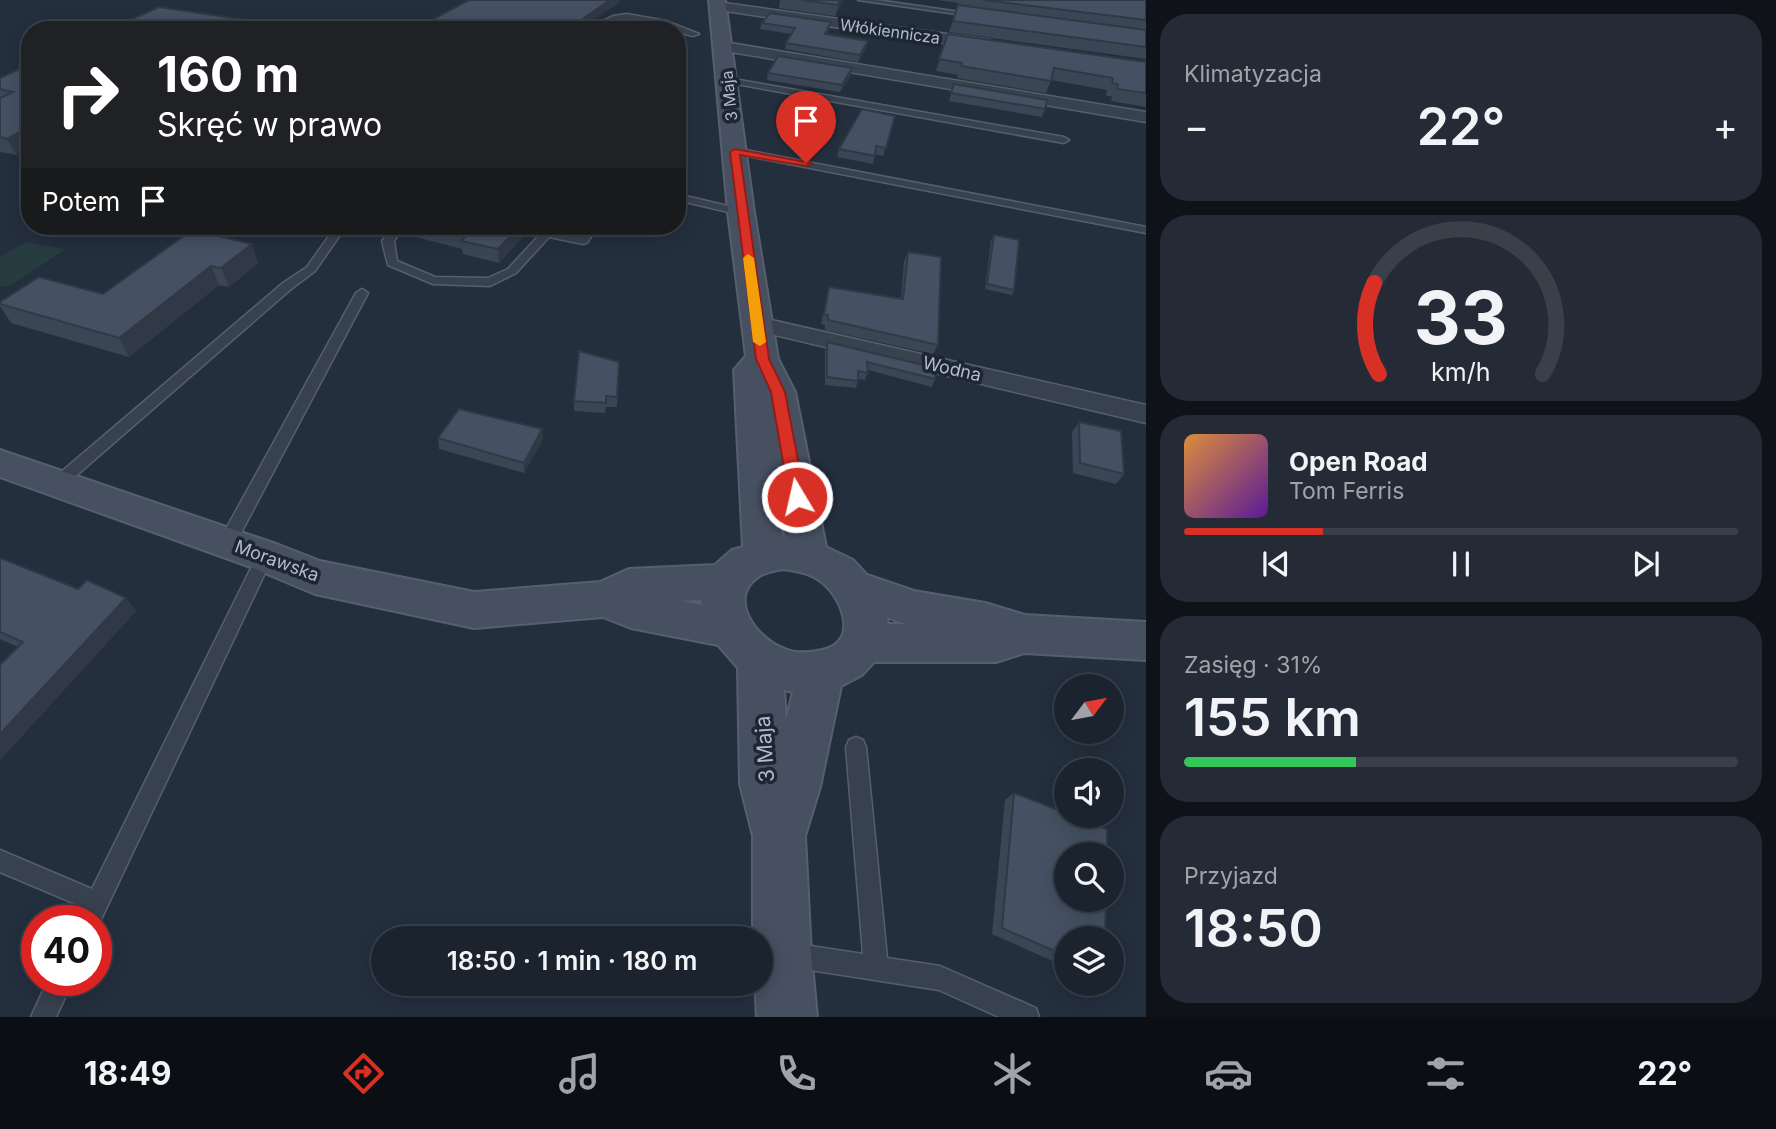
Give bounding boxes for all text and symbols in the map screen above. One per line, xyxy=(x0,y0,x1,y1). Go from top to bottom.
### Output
street label: Włókiennicza xyxy=(839,14,941,48)
text: 160 m xyxy=(157,45,299,104)
icon: right xyxy=(42,49,133,140)
text: Klimatyzacja xyxy=(1184,60,1322,88)
street label: 3 Maja xyxy=(716,70,742,122)
pin xyxy=(776,91,836,163)
text: 22° xyxy=(1417,95,1505,158)
icon: arrive xyxy=(787,102,825,140)
text: − xyxy=(1184,103,1209,149)
text: + xyxy=(1713,103,1738,149)
text: Skręć w prawo xyxy=(157,105,382,144)
icon: arrive xyxy=(134,182,172,220)
text: Potem xyxy=(42,186,120,217)
text: 33 xyxy=(1414,273,1508,362)
street label: Wodna xyxy=(921,352,983,385)
text: km/h xyxy=(1431,357,1491,387)
text: Open Road xyxy=(1289,446,1428,477)
position arrow xyxy=(760,460,834,534)
text: Tom Ferris xyxy=(1289,477,1404,505)
street label: Morawska xyxy=(232,536,322,585)
icon: previous xyxy=(1257,545,1295,583)
icon: pause xyxy=(1442,545,1480,583)
icon: next xyxy=(1627,545,1665,583)
text: Zasięg · 31% xyxy=(1184,651,1322,679)
north arrow xyxy=(1054,674,1124,744)
map controls xyxy=(1054,674,1124,996)
text: 155 km xyxy=(1184,686,1361,749)
street label: 3 Maja xyxy=(750,715,779,783)
button: sound xyxy=(1054,758,1124,828)
button: search xyxy=(1054,842,1124,912)
text: Przyjazd xyxy=(1184,862,1278,890)
text: 18:50 xyxy=(1184,897,1323,960)
speed limit sign: 40 xyxy=(21,905,112,996)
button: layers xyxy=(1054,926,1124,996)
text: 18:50 · 1 min · 180 m xyxy=(447,945,697,976)
icon: directions xyxy=(339,1049,388,1098)
icon: music xyxy=(555,1049,604,1098)
icon: phone xyxy=(772,1049,821,1098)
icon: climate xyxy=(988,1049,1037,1098)
icon: car xyxy=(1204,1049,1253,1098)
icon: filters xyxy=(1421,1049,1470,1098)
text: 18:49 xyxy=(84,1054,171,1093)
text: 22° xyxy=(1637,1054,1692,1093)

